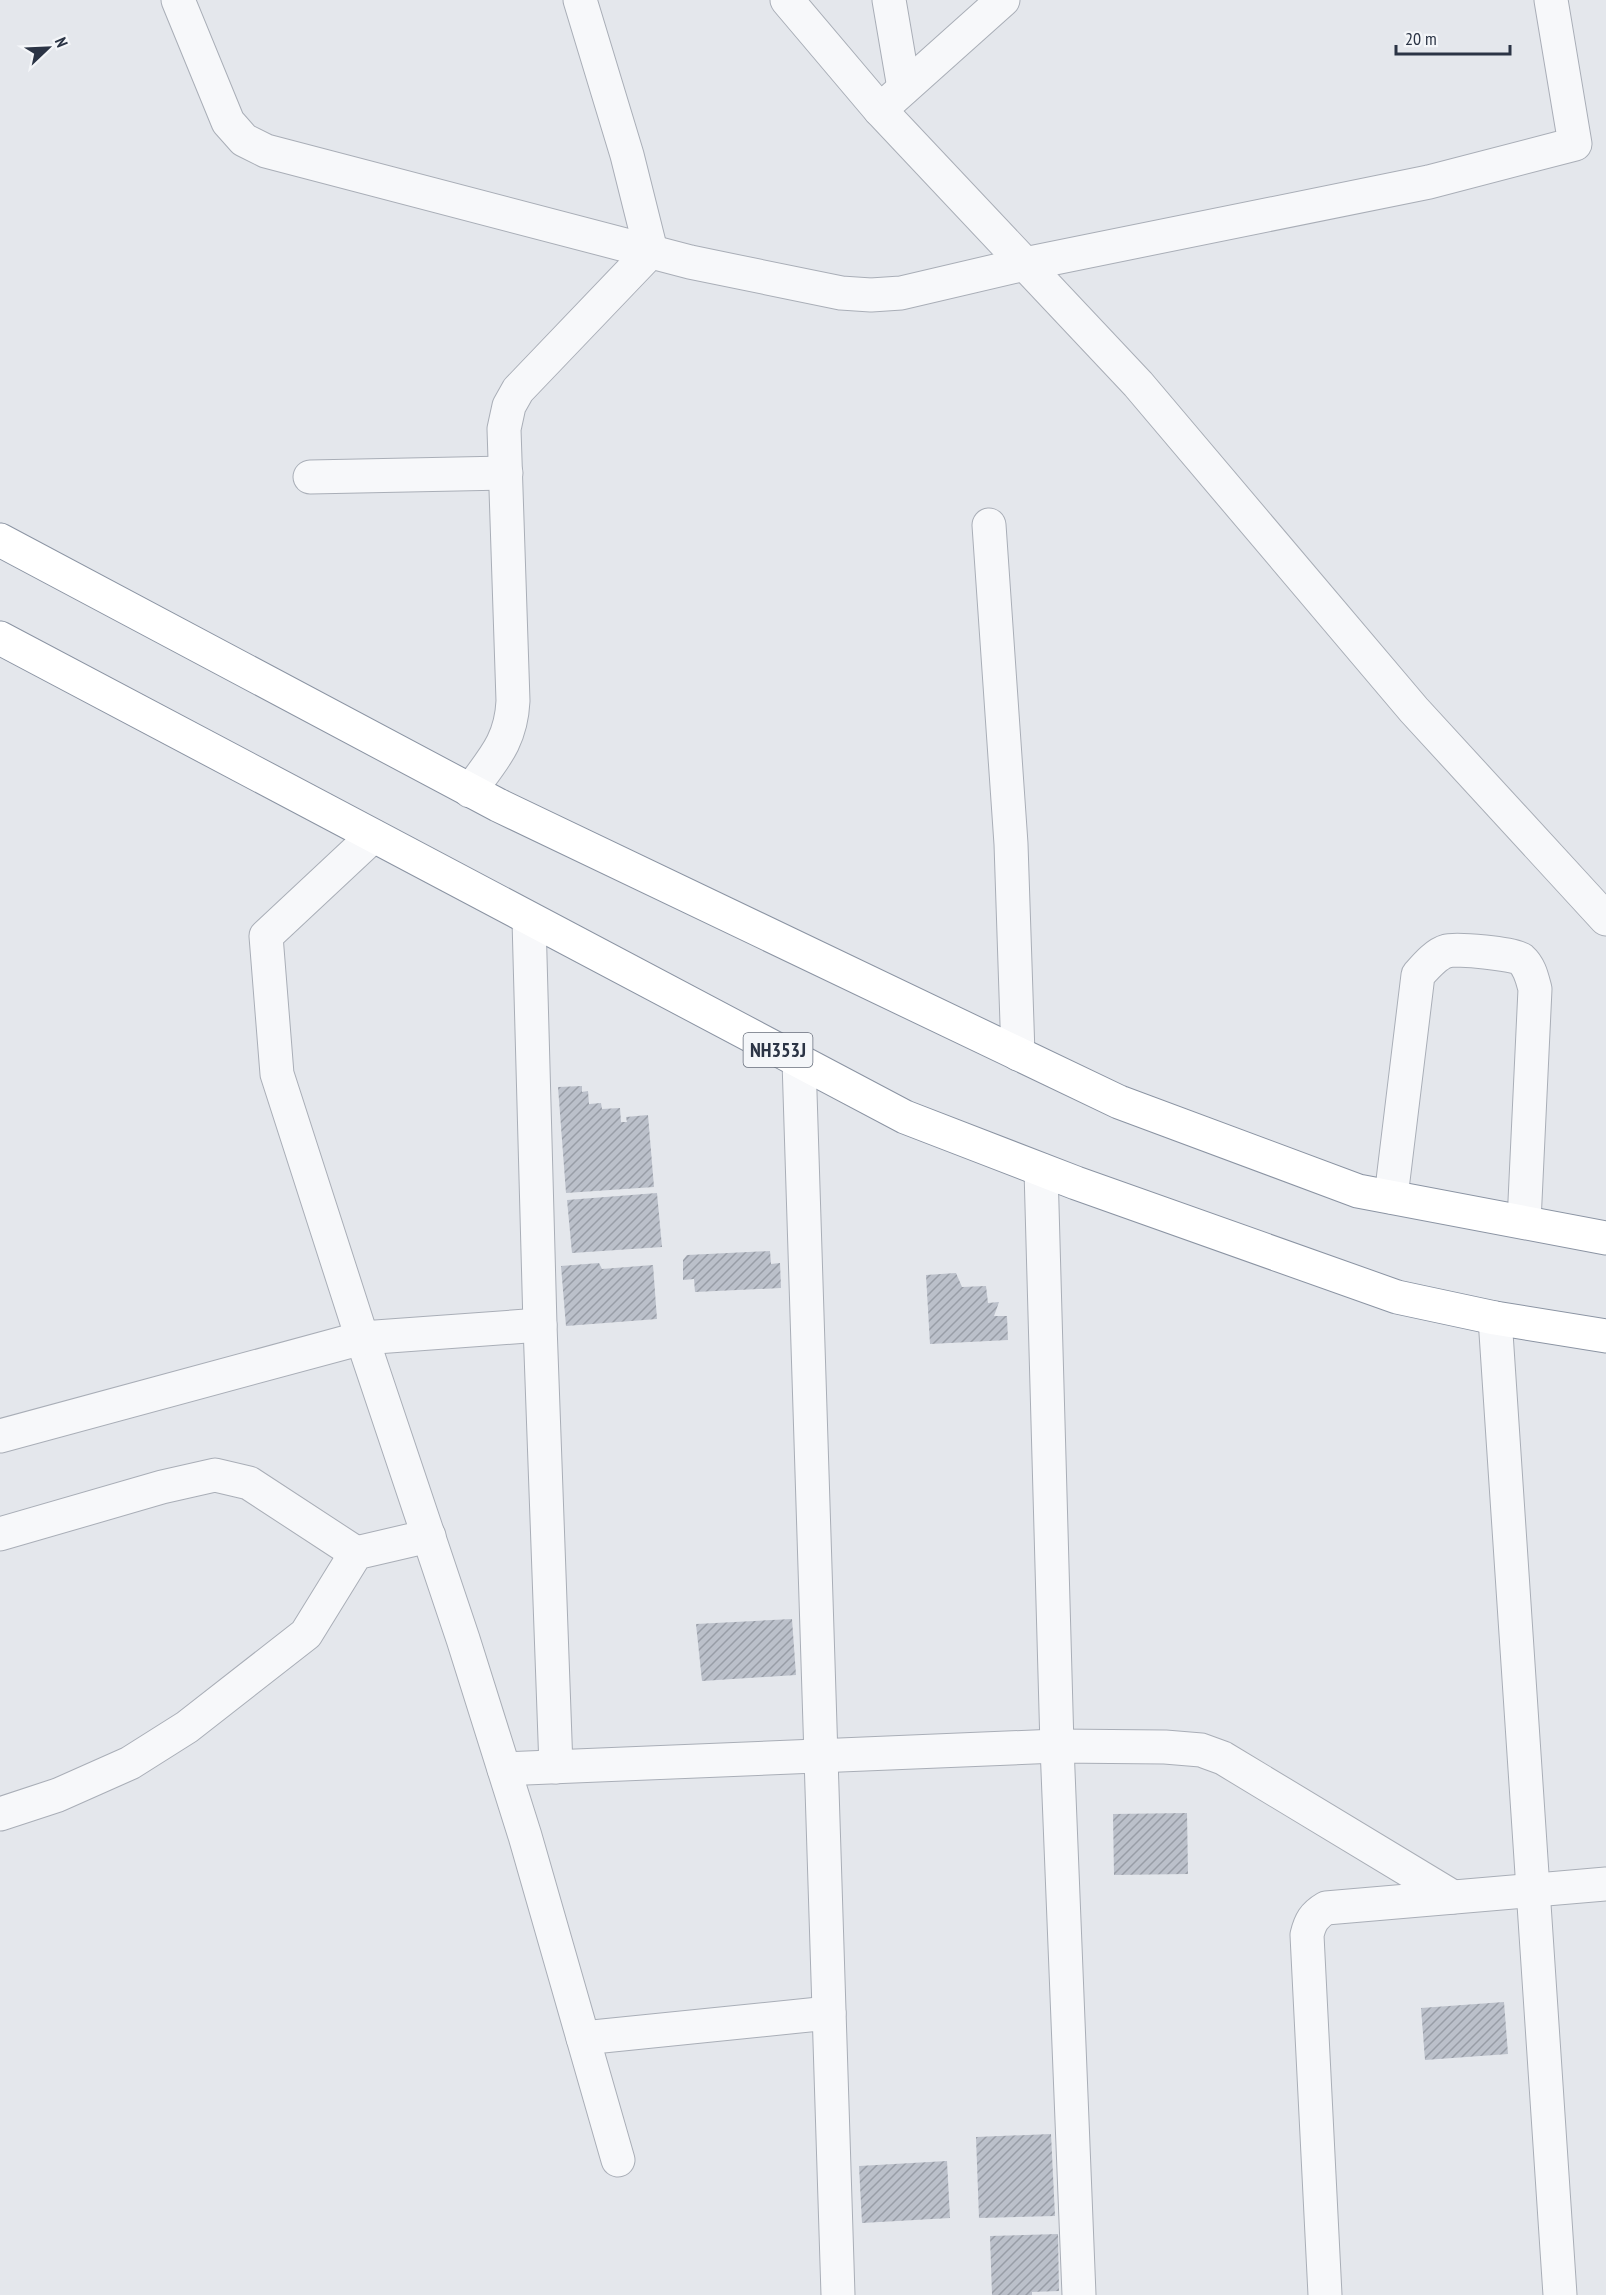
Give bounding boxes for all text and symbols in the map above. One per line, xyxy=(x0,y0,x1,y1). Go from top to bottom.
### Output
north arrow xyxy=(18,18,78,78)
scale bar xyxy=(1396,18,1510,56)
text: 20 m xyxy=(1405,27,1437,50)
text: N xyxy=(51,34,73,50)
road number: NH353J xyxy=(744,1033,812,1067)

